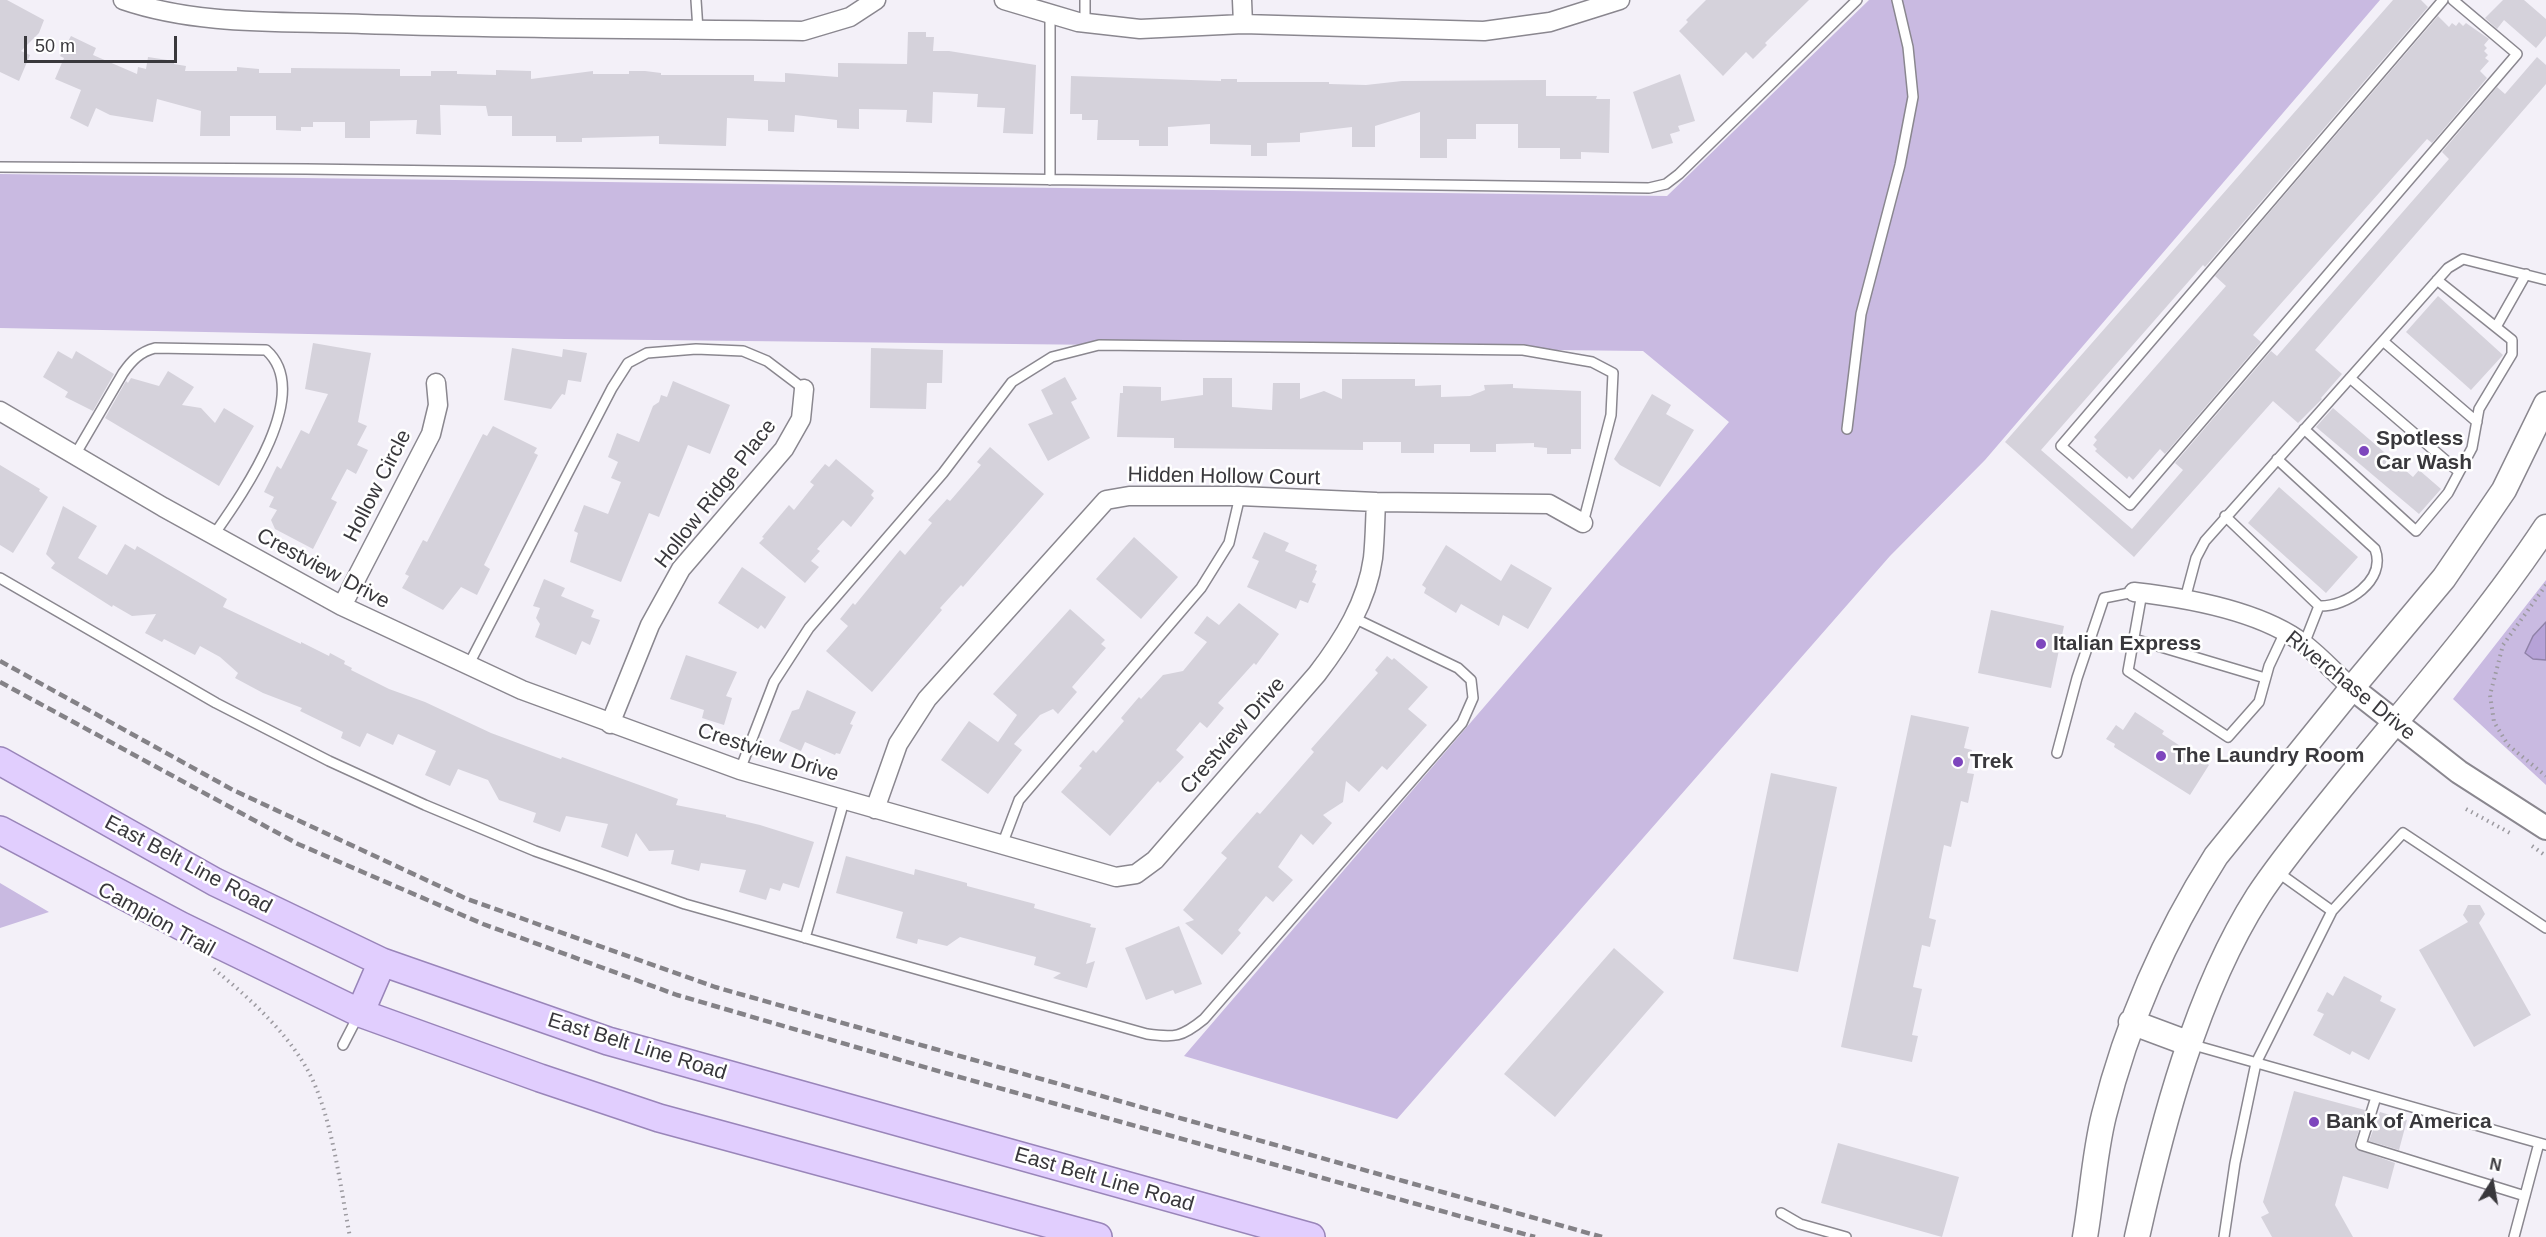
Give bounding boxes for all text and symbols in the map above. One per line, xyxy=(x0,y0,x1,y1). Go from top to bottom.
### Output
scale bar xyxy=(27,24,180,62)
text: 50 m xyxy=(35,36,75,56)
street label: Hollow Ridge Place xyxy=(650,414,782,574)
street label: Hollow Circle xyxy=(339,426,417,546)
place label: Spotless Car Wash xyxy=(2376,426,2472,476)
marker: Spotless Car Wash xyxy=(2357,444,2371,458)
street label: Hidden Hollow Court xyxy=(1128,463,1320,491)
street label: Crestview Drive xyxy=(252,523,394,615)
street label: Riverchase Drive xyxy=(2280,626,2420,746)
place label: Italian Express xyxy=(2053,631,2201,657)
marker: Italian Express xyxy=(2034,637,2048,651)
street label: Crestview Drive xyxy=(1175,672,1291,800)
street label: Crestview Drive xyxy=(694,718,842,788)
place label: The Laundry Room xyxy=(2173,743,2364,769)
place label: Trek xyxy=(1970,749,2013,775)
marker: The Laundry Room xyxy=(2154,749,2168,763)
marker: Trek xyxy=(1951,755,1965,769)
street label: East Belt Line Road xyxy=(100,810,276,920)
street label: Campion Trail xyxy=(93,877,219,963)
street label: East Belt Line Road xyxy=(545,1008,729,1086)
place label: Bank of America xyxy=(2326,1109,2492,1135)
marker: Bank of America xyxy=(2307,1115,2321,1129)
street label: East Belt Line Road xyxy=(1011,1142,1197,1218)
north arrow xyxy=(2462,1153,2522,1213)
text: N xyxy=(2488,1155,2503,1174)

